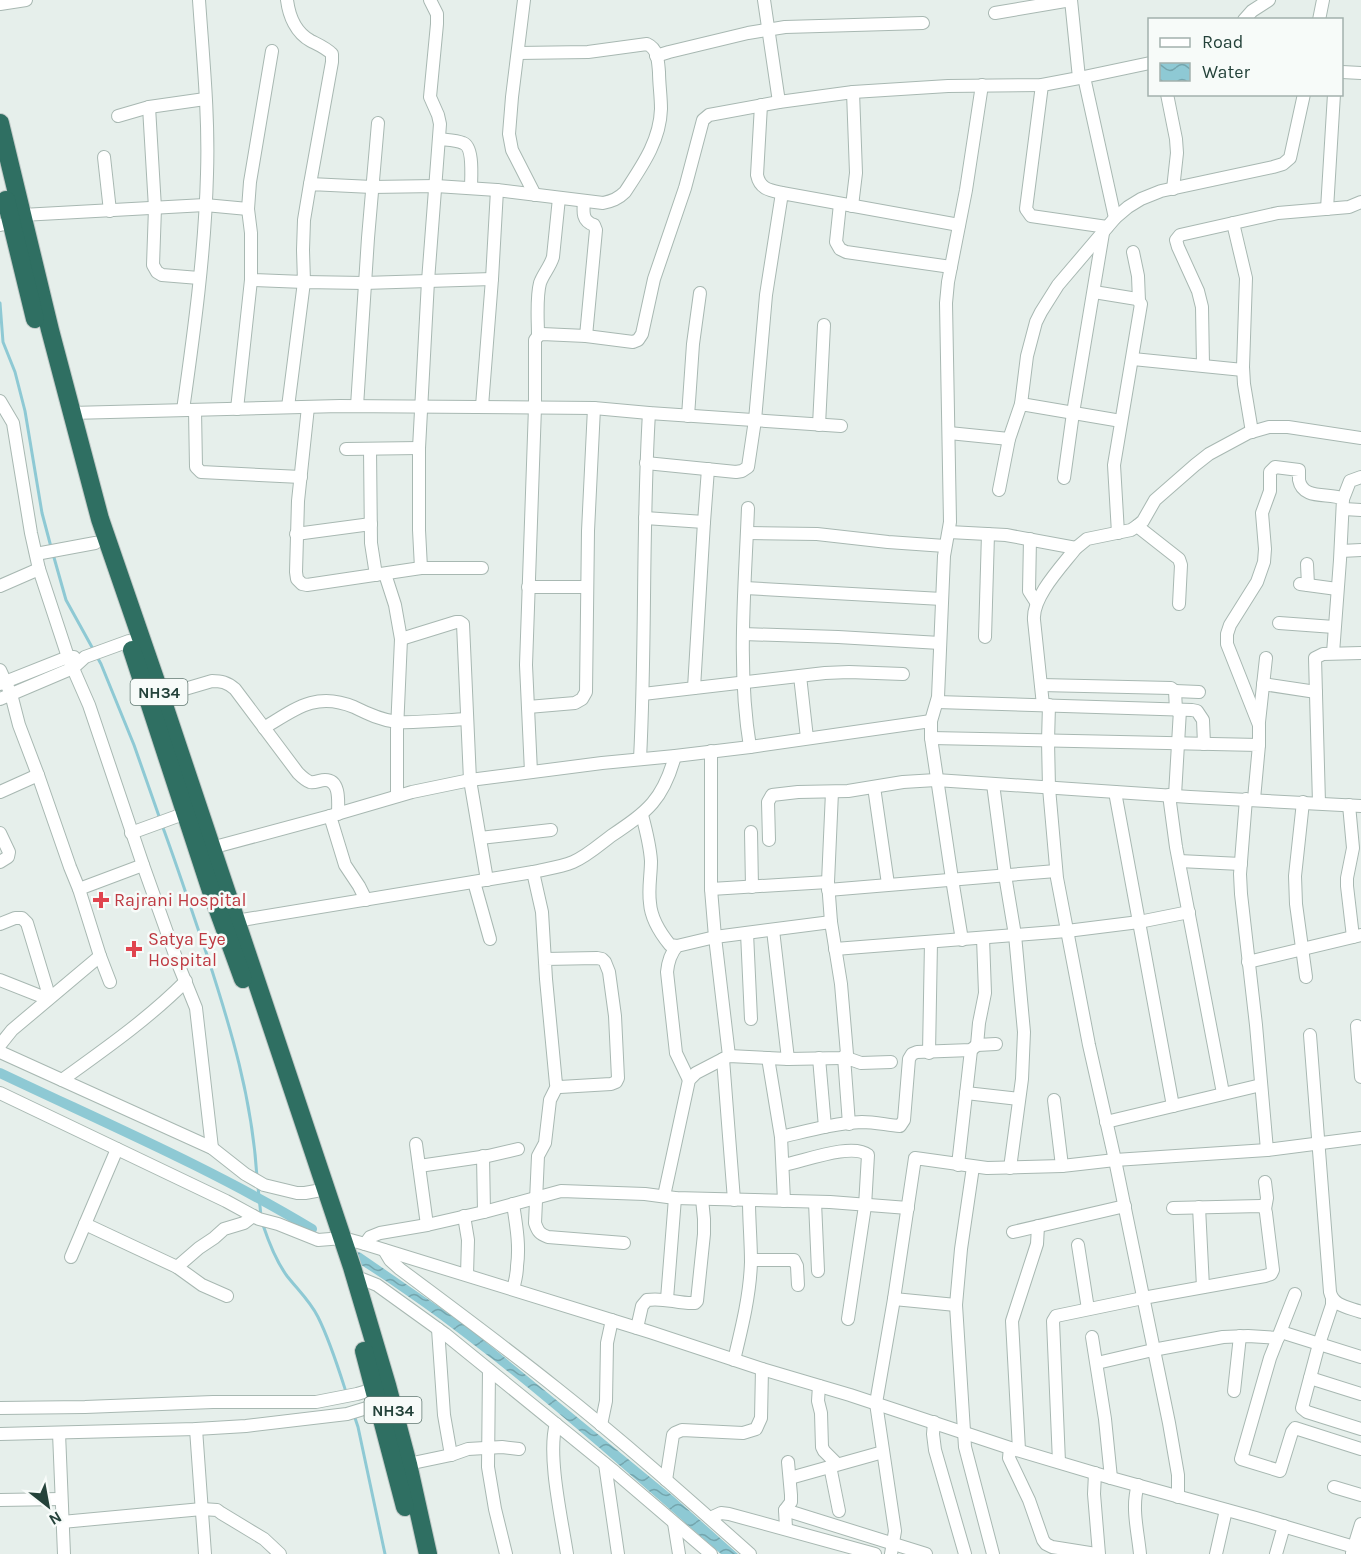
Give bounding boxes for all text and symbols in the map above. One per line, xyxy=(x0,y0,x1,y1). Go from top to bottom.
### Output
legend xyxy=(1148,18,1343,96)
text: Road xyxy=(1202,31,1243,53)
text: Water xyxy=(1202,61,1250,83)
road number: NH34 xyxy=(130,679,188,705)
place label: Rajrani Hospital xyxy=(114,889,246,911)
marker: Rajrani Hospital xyxy=(92,891,110,909)
place label: Satya Eye Hospital xyxy=(148,928,226,971)
marker: Satya Eye Hospital xyxy=(125,940,143,958)
road number: NH34 xyxy=(364,1397,422,1423)
north arrow xyxy=(18,1476,78,1536)
text: N xyxy=(46,1507,65,1530)

